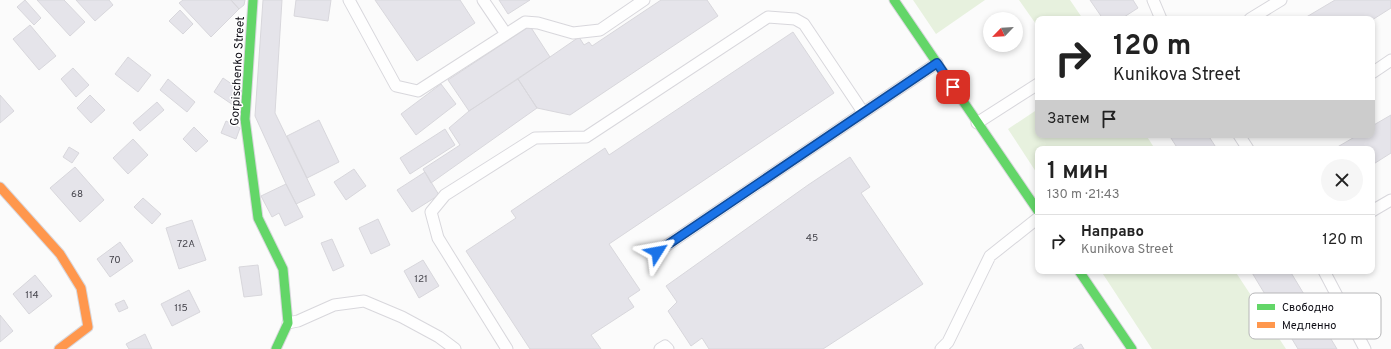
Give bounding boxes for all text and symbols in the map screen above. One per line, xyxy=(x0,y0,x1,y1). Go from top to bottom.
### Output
north arrow xyxy=(983,12,1023,52)
map controls xyxy=(983,12,1023,52)
street label: Gorpischenko Street xyxy=(227,16,249,126)
text: 120 m xyxy=(1113,29,1191,65)
icon: right xyxy=(1047,32,1099,84)
text: Kunikova Street xyxy=(1113,64,1241,87)
pin xyxy=(936,70,970,104)
icon: arrive xyxy=(942,76,964,98)
icon: arrive xyxy=(1098,108,1120,130)
text: Затем xyxy=(1047,110,1090,129)
text: 1 мин xyxy=(1047,157,1108,187)
button: close xyxy=(1321,159,1363,201)
text: 130 m · 21:43 xyxy=(1047,187,1120,203)
house number: 68 xyxy=(71,188,83,201)
text: Направо xyxy=(1081,223,1144,242)
icon: right xyxy=(1047,230,1069,252)
position arrow xyxy=(636,231,678,273)
text: 120 m xyxy=(1322,231,1363,250)
house number: 45 xyxy=(806,232,818,245)
house number: 72А xyxy=(177,238,195,251)
text: Kunikova Street xyxy=(1081,242,1173,258)
house number: 70 xyxy=(109,254,121,267)
house number: 121 xyxy=(414,273,428,286)
house number: 114 xyxy=(25,289,39,302)
legend xyxy=(1249,293,1381,339)
text: Свободно xyxy=(1282,301,1334,315)
house number: 115 xyxy=(174,302,188,315)
text: Медленно xyxy=(1282,319,1336,333)

